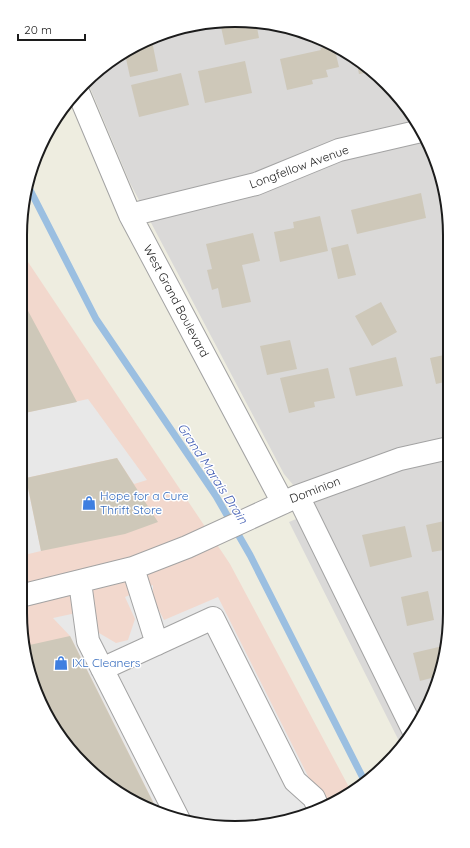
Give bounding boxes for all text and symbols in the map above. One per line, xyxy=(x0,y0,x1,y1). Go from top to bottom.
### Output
scale bar xyxy=(18,16,85,42)
text: 20 m xyxy=(24,22,52,37)
street label: Longfellow Avenue xyxy=(247,142,351,191)
street label: West Grand Boulevard xyxy=(140,242,212,360)
water label: Grand Marais Drain xyxy=(174,420,252,527)
street label: Dominion xyxy=(287,473,342,506)
place label: Hope for a Cure Thrift Store xyxy=(100,488,189,517)
shop icon: Hope for a Cure Thrift Store xyxy=(81,495,97,511)
shop icon: IXL Cleaners xyxy=(53,655,69,671)
place label: IXL Cleaners xyxy=(72,655,141,670)

